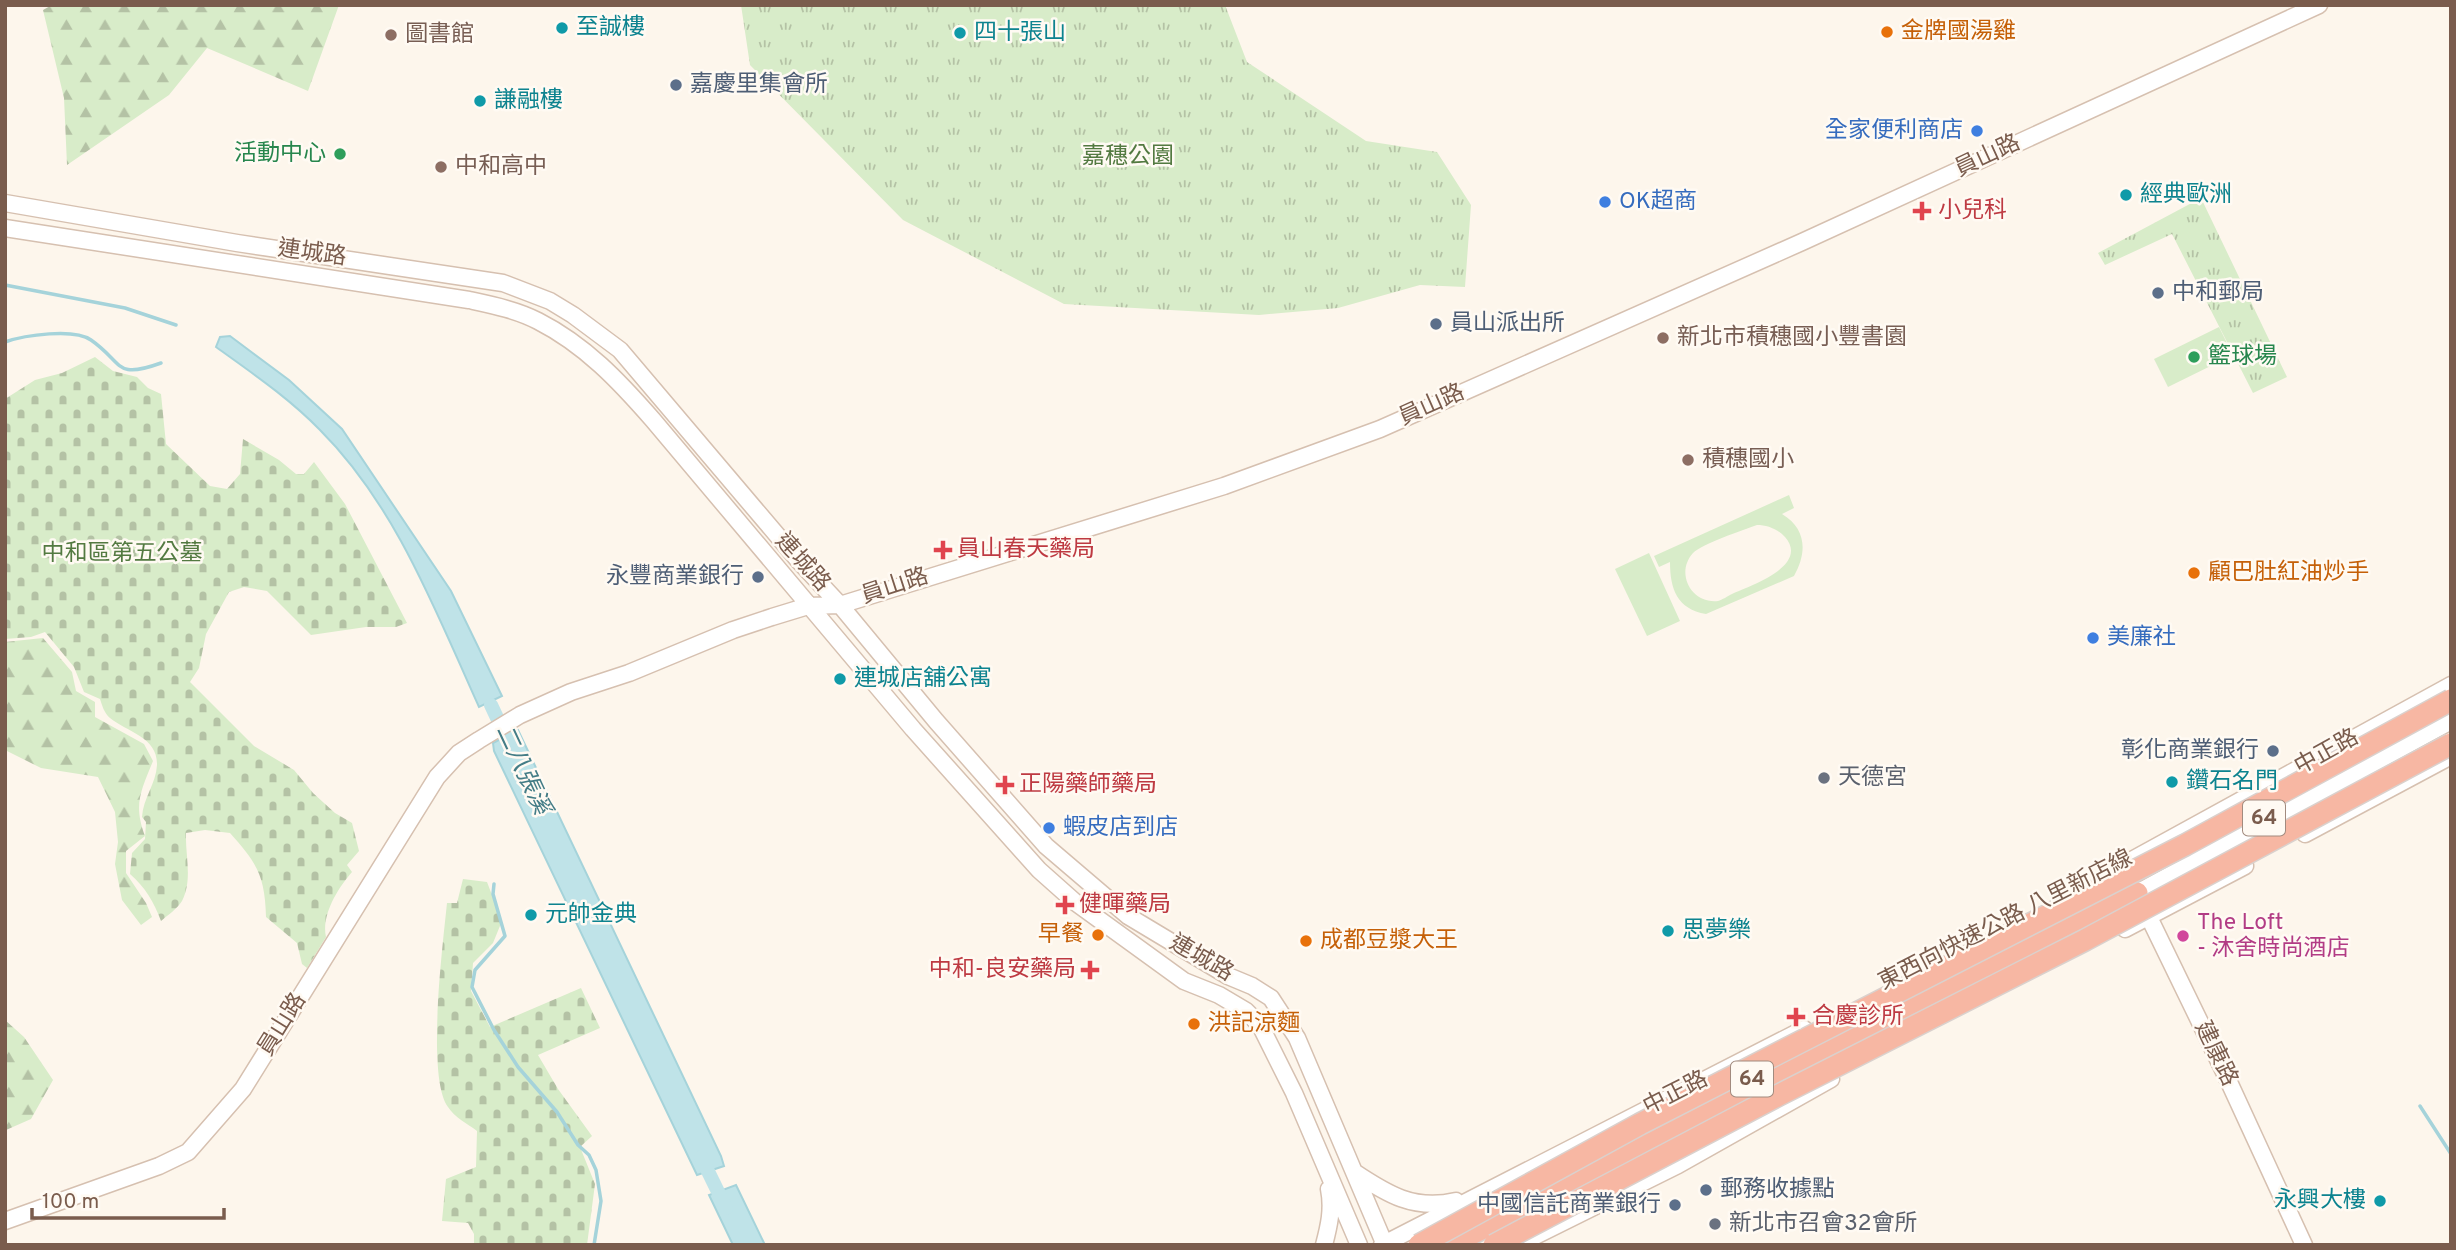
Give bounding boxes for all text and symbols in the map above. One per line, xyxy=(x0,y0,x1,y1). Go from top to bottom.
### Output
place label: 至誠樓 xyxy=(576,14,645,43)
place label: 金牌國湯雞 xyxy=(1901,18,2016,47)
place label: 四十張山 xyxy=(974,19,1066,48)
marker: 至誠樓 xyxy=(554,20,570,36)
place label: 圖書館 xyxy=(405,21,474,50)
marker: 金牌國湯雞 xyxy=(1879,24,1895,40)
marker: 四十張山 xyxy=(952,25,968,41)
marker: 圖書館 xyxy=(383,27,399,43)
place label: 嘉慶里集會所 xyxy=(690,71,828,100)
marker: 嘉慶里集會所 xyxy=(668,77,684,93)
place label: 謙融樓 xyxy=(494,87,563,116)
marker: 謙融樓 xyxy=(472,93,488,109)
place label: 全家便利商店 xyxy=(1825,117,1963,146)
marker: 全家便利商店 xyxy=(1969,123,1985,139)
street label: 員山路 xyxy=(1951,129,2025,185)
place label: 活動中心 xyxy=(234,140,326,169)
park label: 嘉穗公園 xyxy=(1082,143,1174,172)
marker: 活動中心 xyxy=(332,146,348,162)
place label: 中和高中 xyxy=(455,153,547,182)
marker: 中和高中 xyxy=(433,159,449,175)
place label: 經典歐洲 xyxy=(2140,181,2232,210)
marker: 經典歐洲 xyxy=(2118,187,2134,203)
place label: OK超商 xyxy=(1619,188,1697,217)
marker: OK超商 xyxy=(1597,194,1613,210)
place label: 小兒科 xyxy=(1938,197,2007,226)
marker: 小兒科 xyxy=(1912,201,1932,221)
street label: 連城路 xyxy=(276,235,348,273)
place label: 中和郵局 xyxy=(2172,279,2264,308)
marker: 中和郵局 xyxy=(2150,285,2166,301)
place label: 員山派出所 xyxy=(1450,310,1565,339)
marker: 員山派出所 xyxy=(1428,316,1444,332)
place label: 新北市積穗國小豐書園 xyxy=(1677,324,1907,353)
marker: 新北市積穗國小豐書園 xyxy=(1655,330,1671,346)
place label: 籃球場 xyxy=(2208,343,2277,372)
marker: 籃球場 xyxy=(2186,349,2202,365)
street label: 員山路 xyxy=(1395,379,1469,433)
place label: 積穗國小 xyxy=(1702,446,1794,475)
marker: 積穗國小 xyxy=(1680,452,1696,468)
street label: 連城路 xyxy=(768,528,836,598)
place label: 員山春天藥局 xyxy=(957,536,1095,565)
park label: 中和區第五公墓 xyxy=(42,540,203,569)
marker: 員山春天藥局 xyxy=(935,542,951,558)
place label: 顧巴肚紅油炒手 xyxy=(2208,559,2369,588)
place label: 永豐商業銀行 xyxy=(606,563,744,592)
street label: 員山路 xyxy=(858,563,932,611)
marker: 顧巴肚紅油炒手 xyxy=(2186,565,2202,581)
marker: 永豐商業銀行 xyxy=(750,569,766,585)
place label: 美廉社 xyxy=(2107,624,2176,653)
marker: 美廉社 xyxy=(2085,630,2101,646)
place label: 連城店舖公寓 xyxy=(854,665,992,694)
marker: 連城店舖公寓 xyxy=(832,671,848,687)
water label: 二八張溪 xyxy=(488,720,557,823)
street label: 中正路 xyxy=(2290,724,2364,782)
place label: 彰化商業銀行 xyxy=(2121,737,2259,766)
marker: 彰化商業銀行 xyxy=(2265,743,2281,759)
place label: 天德宮 xyxy=(1838,764,1907,793)
place label: 鑽石名門 xyxy=(2186,768,2278,797)
marker: 天德宮 xyxy=(1816,770,1832,786)
place label: 正陽藥師藥局 xyxy=(1019,771,1157,800)
marker: 鑽石名門 xyxy=(2164,774,2180,790)
marker: 正陽藥師藥局 xyxy=(997,777,1013,793)
road number: 64 xyxy=(2243,800,2285,836)
place label: 蝦皮店到店 xyxy=(1063,814,1178,843)
marker: 蝦皮店到店 xyxy=(1041,820,1057,836)
street label: 東西向快速公路 八里新店線 xyxy=(1874,844,2138,998)
place label: 健暉藥局 xyxy=(1079,891,1171,920)
marker: 健暉藥局 xyxy=(1057,897,1073,913)
place label: 元帥金典 xyxy=(545,901,637,930)
marker: 元帥金典 xyxy=(523,907,539,923)
place label: The Loft - 沐舍時尚酒店 xyxy=(2197,909,2350,964)
place label: 思夢樂 xyxy=(1682,917,1751,946)
place label: 早餐 xyxy=(1038,921,1084,950)
marker: 思夢樂 xyxy=(1660,923,1676,939)
marker: 早餐 xyxy=(1090,927,1106,943)
place label: 成都豆漿大王 xyxy=(1320,927,1458,956)
marker: The Loft - 沐舍時尚酒店 xyxy=(2175,928,2191,944)
street label: 連城路 xyxy=(1164,929,1238,989)
marker: 成都豆漿大王 xyxy=(1298,933,1314,949)
place label: 中和-良安藥局 xyxy=(929,956,1076,985)
marker: 中和-良安藥局 xyxy=(1082,962,1098,978)
street label: 員山路 xyxy=(252,988,314,1062)
place label: 合慶診所 xyxy=(1812,1003,1904,1032)
marker: 合慶診所 xyxy=(1786,1007,1806,1027)
place label: 洪記涼麵 xyxy=(1208,1010,1300,1039)
marker: 洪記涼麵 xyxy=(1186,1016,1202,1032)
street label: 建康路 xyxy=(2187,1017,2243,1091)
road number: 64 xyxy=(1731,1062,1773,1096)
street label: 中正路 xyxy=(1639,1065,1713,1123)
scale bar xyxy=(32,1176,224,1220)
place label: 郵務收據點 xyxy=(1720,1176,1835,1205)
marker: 郵務收據點 xyxy=(1698,1182,1714,1198)
place label: 永興大樓 xyxy=(2274,1187,2366,1216)
text: 100 m xyxy=(42,1189,99,1216)
place label: 中國信託商業銀行 xyxy=(1477,1191,1661,1220)
marker: 永興大樓 xyxy=(2372,1193,2388,1209)
marker: 中國信託商業銀行 xyxy=(1667,1197,1683,1213)
place label: 新北市召會32會所 xyxy=(1729,1210,1917,1239)
marker: 新北市召會32會所 xyxy=(1707,1216,1723,1232)

